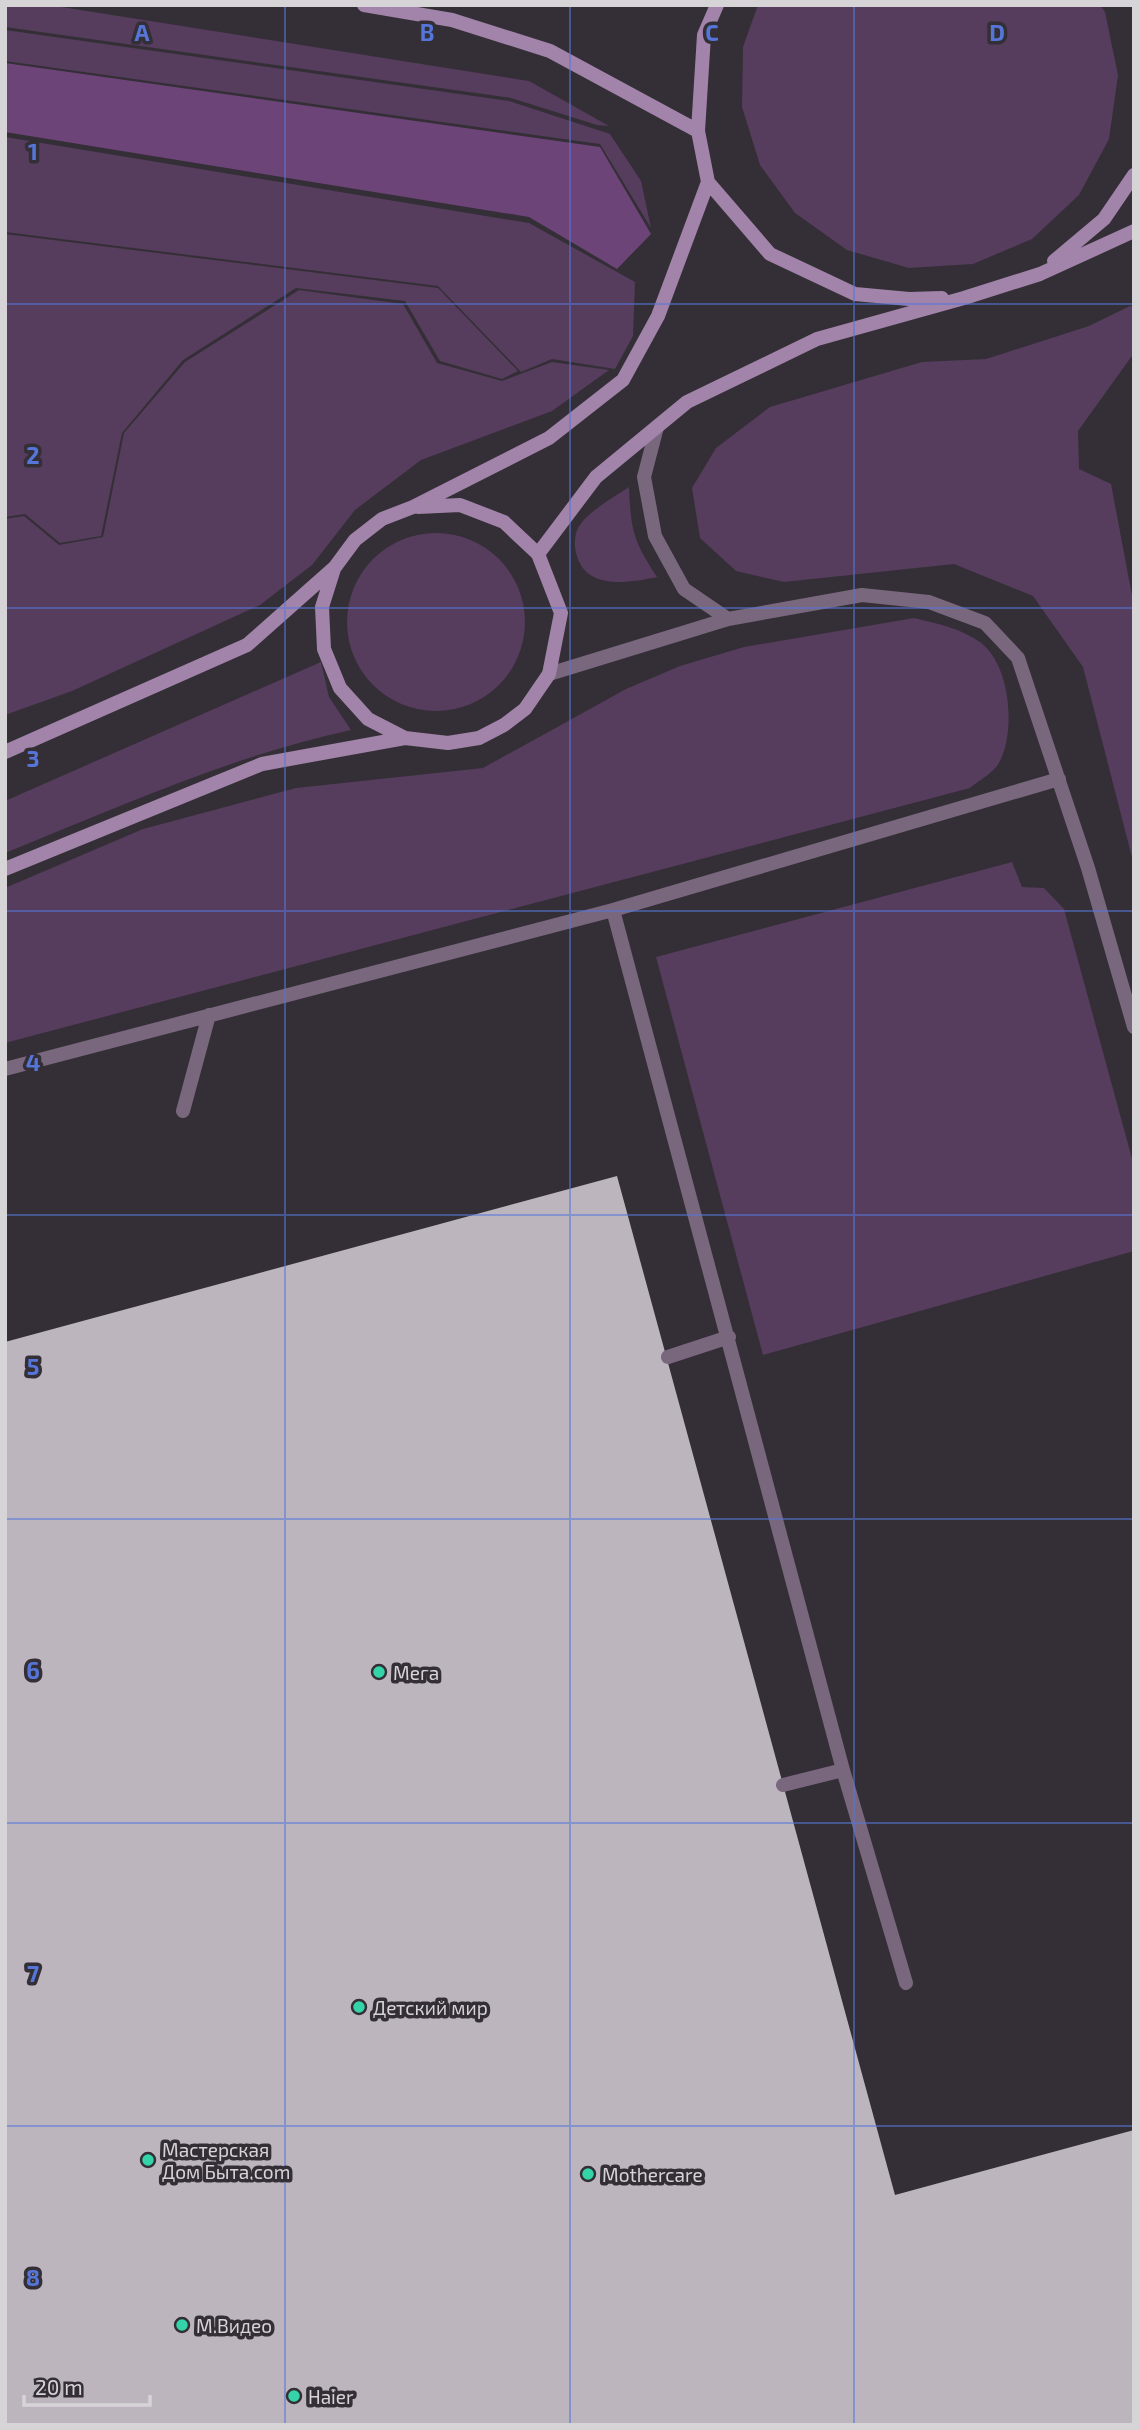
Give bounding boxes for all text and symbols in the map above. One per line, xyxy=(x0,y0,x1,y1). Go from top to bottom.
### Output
text: A xyxy=(134,18,150,46)
text: B xyxy=(420,18,434,46)
text: C xyxy=(705,18,719,46)
text: D xyxy=(989,18,1005,46)
text: 1 xyxy=(28,137,38,165)
text: 2 xyxy=(26,441,40,469)
text: 3 xyxy=(26,744,40,772)
text: 4 xyxy=(26,1048,40,1076)
text: 5 xyxy=(27,1352,39,1380)
text: 6 xyxy=(26,1656,40,1684)
place label: Мега xyxy=(393,1661,439,1684)
marker: Мега xyxy=(371,1664,387,1680)
text: 7 xyxy=(27,1959,39,1987)
place label: Детский мир xyxy=(373,1996,488,2019)
marker: Детский мир xyxy=(351,1999,367,2015)
place label: Мастерская Дом Быта.com xyxy=(162,2138,290,2183)
marker: Мастерская Дом Быта.com xyxy=(140,2152,156,2168)
place label: Mothercare xyxy=(602,2163,703,2186)
marker: Mothercare xyxy=(580,2166,596,2182)
text: 8 xyxy=(26,2263,40,2291)
place label: М.Видео xyxy=(196,2314,272,2337)
marker: М.Видео xyxy=(174,2317,190,2333)
scale bar xyxy=(24,2364,150,2408)
text: 20 m xyxy=(35,2374,83,2399)
place label: Haier xyxy=(308,2385,354,2408)
marker: Haier xyxy=(286,2388,302,2404)

